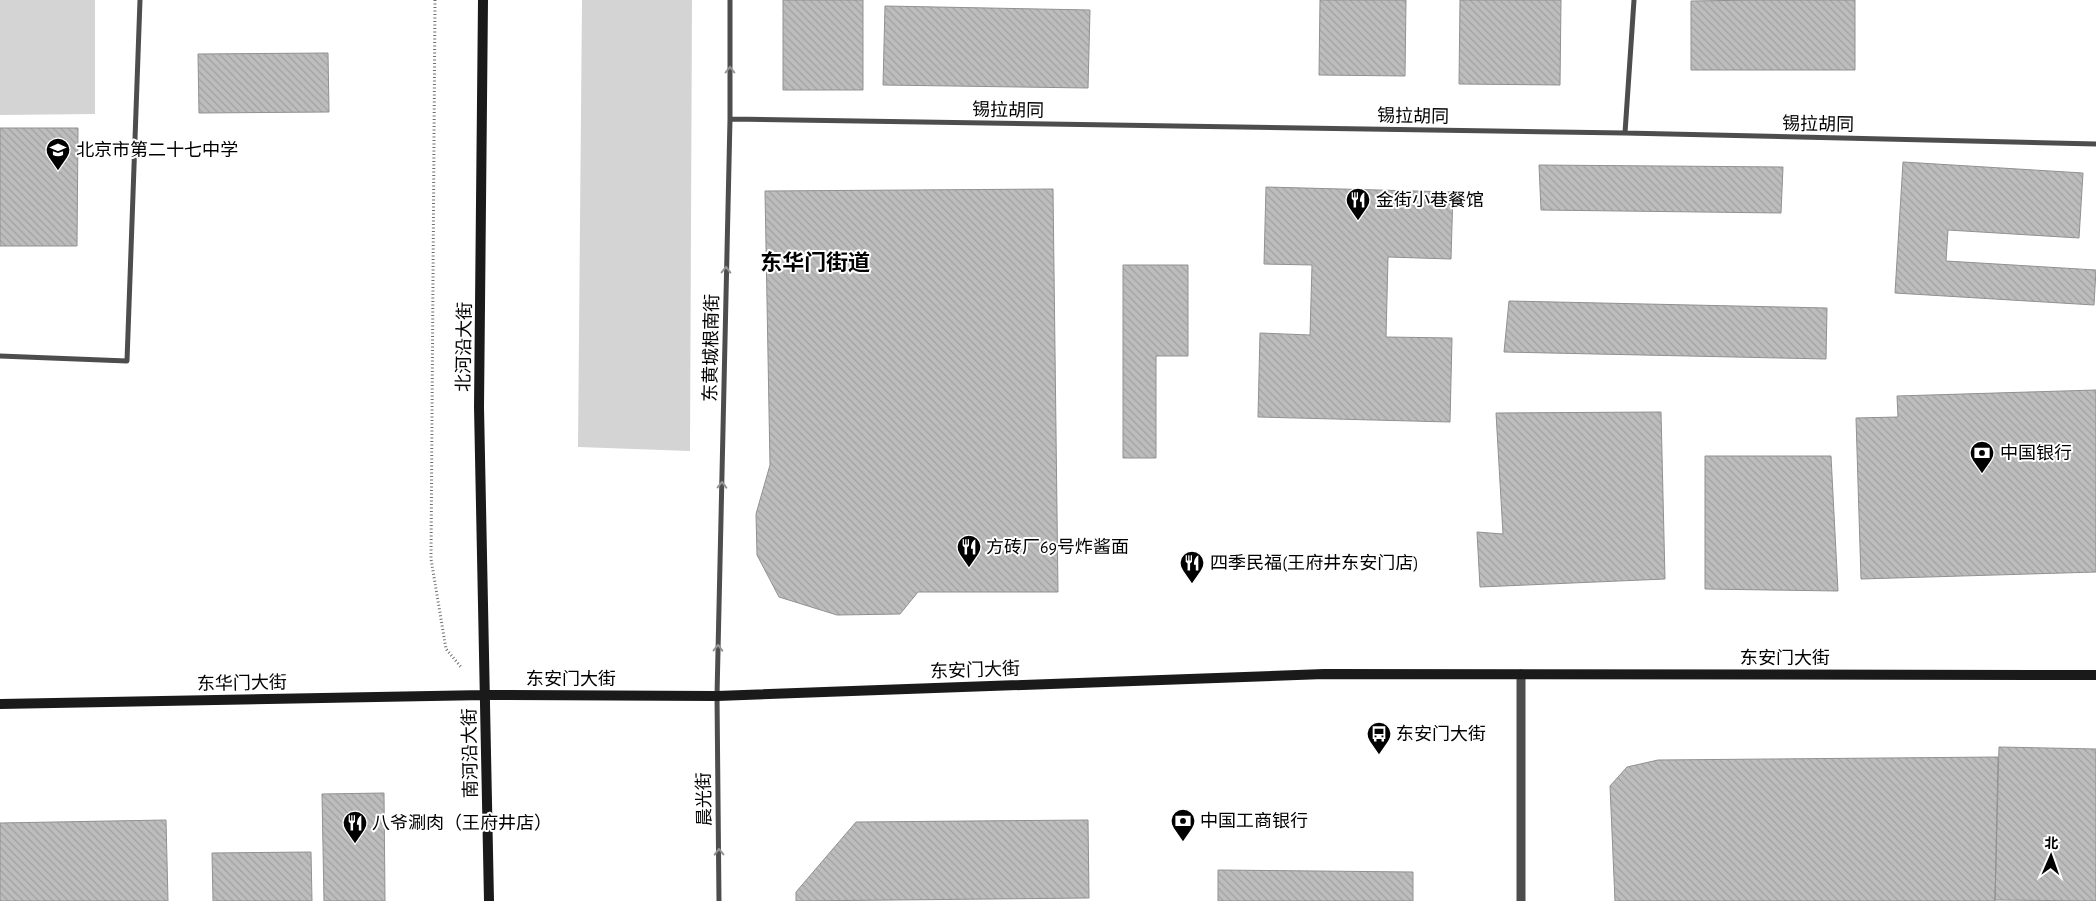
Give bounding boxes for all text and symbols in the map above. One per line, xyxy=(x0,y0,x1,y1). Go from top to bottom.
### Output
one-way arrow xyxy=(725,66,735,74)
street label: 锡拉胡同 xyxy=(972,99,1044,121)
street label: 锡拉胡同 xyxy=(1377,105,1449,127)
street label: 锡拉胡同 xyxy=(1782,113,1854,135)
school or university icon: 北京市第二十七中学 xyxy=(45,137,71,171)
place label: 北京市第二十七中学 xyxy=(76,140,238,160)
restaurant icon: 金街小巷餐馆 xyxy=(1345,187,1371,221)
place label: 金街小巷餐馆 xyxy=(1376,190,1484,210)
district label: 东华门街道 xyxy=(760,251,870,274)
one-way arrow xyxy=(721,266,732,274)
street label: 东黄城根南街 xyxy=(700,294,722,402)
street label: 北河沿大街 xyxy=(453,302,475,392)
bank icon: 中国银行 xyxy=(1969,440,1995,474)
place label: 中国银行 xyxy=(2000,443,2072,463)
one-way arrow xyxy=(716,481,727,489)
restaurant icon: 方砖厂69号炸酱面 xyxy=(956,534,982,568)
place label: 方砖厂69号炸酱面 xyxy=(986,537,1129,557)
restaurant icon: 四季民福(王府井东安门店) xyxy=(1179,550,1205,584)
place label: 四季民福(王府井东安门店) xyxy=(1210,553,1419,573)
one-way arrow xyxy=(713,643,723,651)
street label: 东安门大街 xyxy=(1740,648,1830,668)
street label: 东安门大街 xyxy=(930,658,1020,682)
street label: 东安门大街 xyxy=(526,669,616,689)
street label: 东华门大街 xyxy=(197,672,287,694)
street label: 南河沿大街 xyxy=(459,708,481,798)
bus stop icon: 东安门大街 xyxy=(1366,721,1392,755)
place label: 东安门大街 xyxy=(1396,724,1486,744)
street label: 晨光街 xyxy=(694,772,714,826)
bank icon: 中国工商银行 xyxy=(1170,808,1196,842)
restaurant icon: 八爷涮肉（王府井店） xyxy=(342,810,368,844)
place label: 中国工商银行 xyxy=(1200,811,1308,831)
place label: 八爷涮肉（王府井店） xyxy=(372,813,552,833)
north arrow xyxy=(2026,831,2076,881)
text: 北 xyxy=(2044,836,2059,851)
one-way arrow xyxy=(714,848,724,856)

